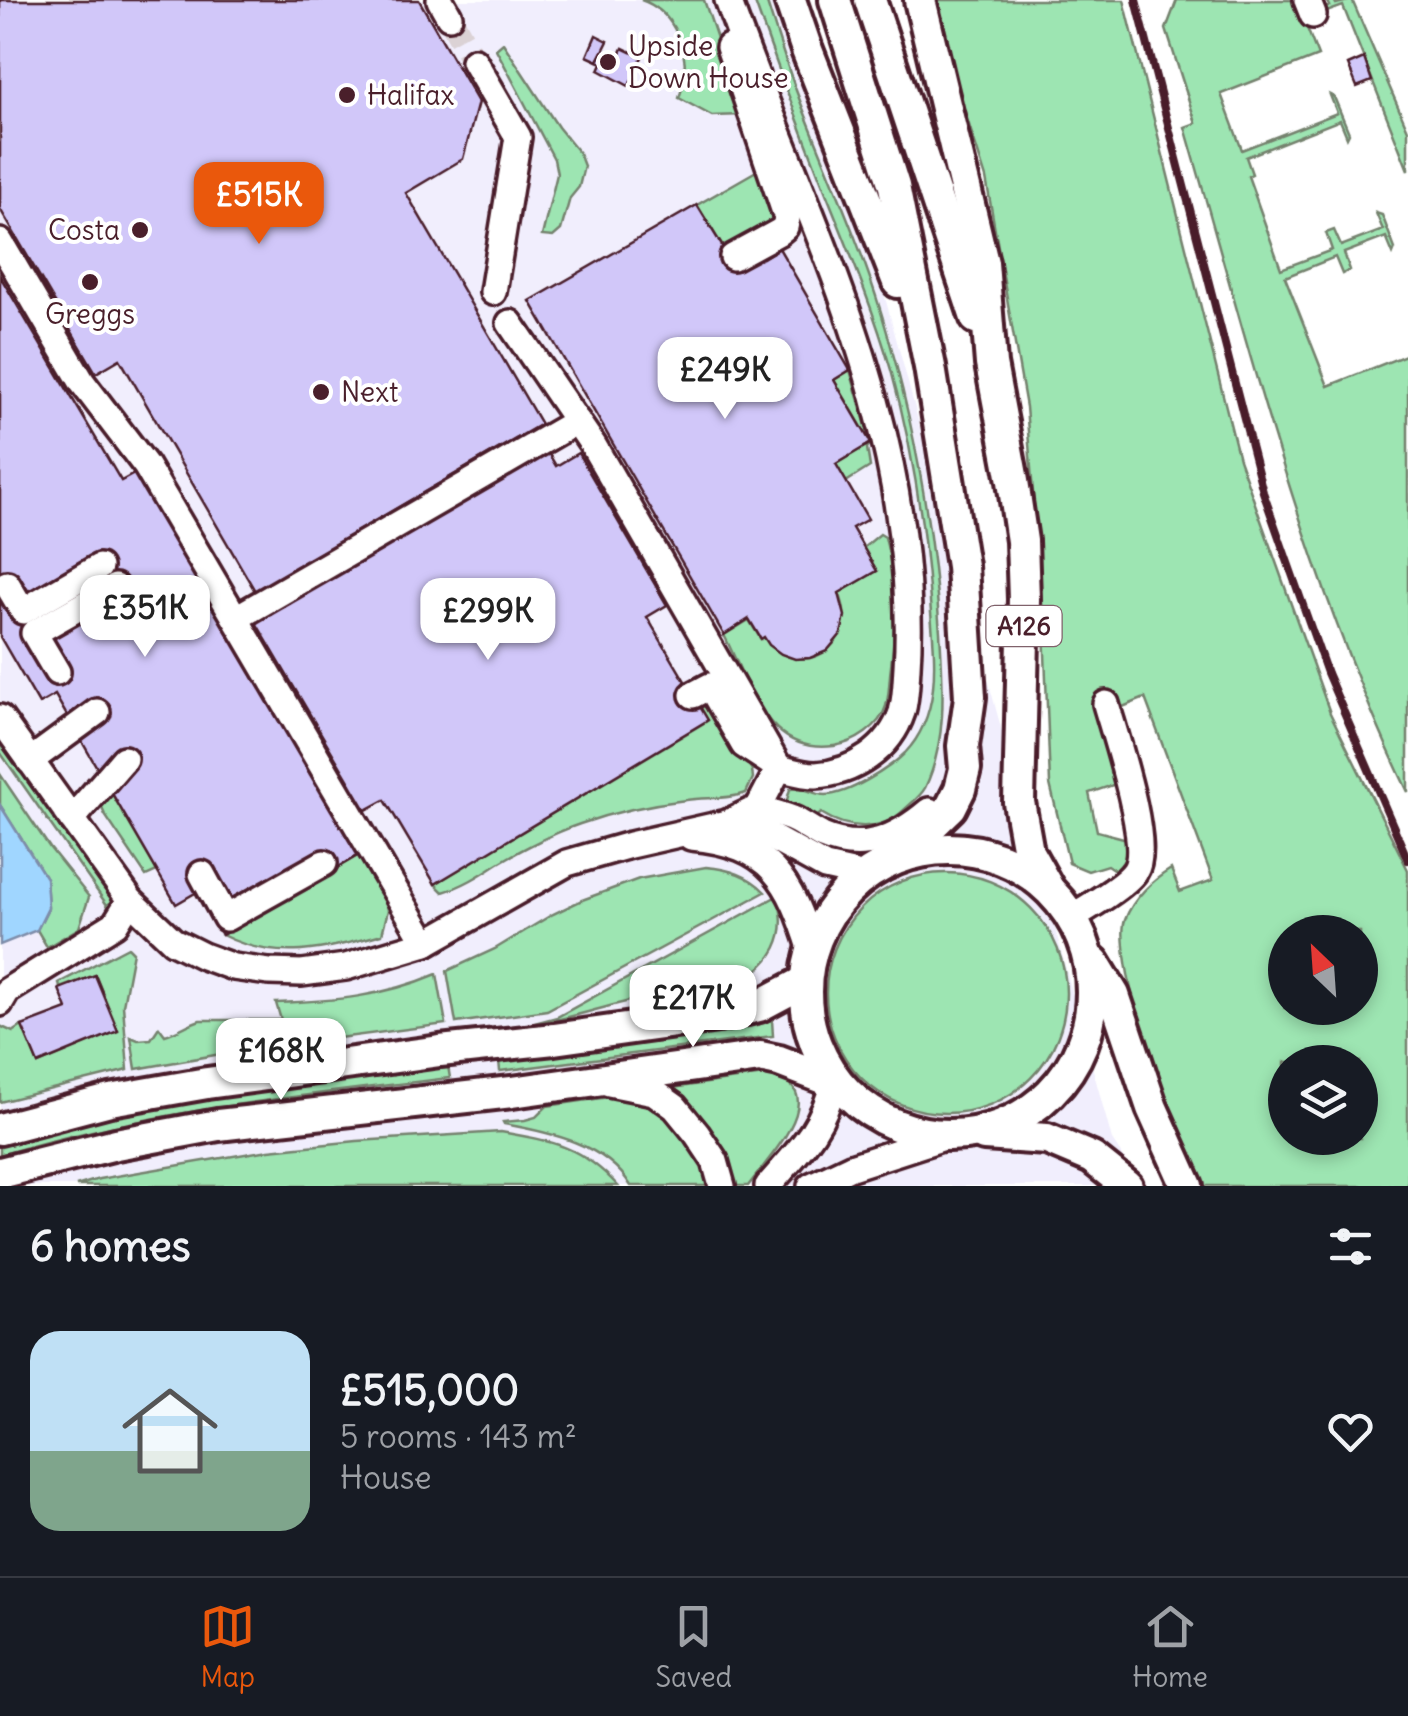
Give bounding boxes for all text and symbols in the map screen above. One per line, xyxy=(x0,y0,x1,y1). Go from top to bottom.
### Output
place label: Upside Down House xyxy=(628,28,789,96)
marker: Upside Down House xyxy=(597,51,619,73)
place label: Halifax xyxy=(367,77,454,113)
marker: Halifax xyxy=(336,84,358,106)
pin: £515K xyxy=(189,162,329,247)
text: £515K xyxy=(216,174,302,215)
place label: Costa xyxy=(48,212,120,248)
marker: Costa xyxy=(129,219,151,241)
marker: Greggs xyxy=(79,271,101,293)
place label: Greggs xyxy=(45,296,135,332)
pin: £249K xyxy=(655,337,795,422)
text: £249K xyxy=(680,349,770,390)
place label: Next xyxy=(341,374,398,410)
marker: Next xyxy=(310,381,332,403)
pin: £351K xyxy=(75,575,215,660)
pin: £299K xyxy=(418,578,558,663)
text: £351K xyxy=(102,587,188,628)
text: £299K xyxy=(442,590,534,631)
road number: A126 xyxy=(986,606,1062,646)
north arrow xyxy=(1268,915,1378,1025)
map controls xyxy=(1268,915,1378,1155)
pin: £217K xyxy=(623,965,763,1050)
text: £217K xyxy=(652,977,734,1018)
pin: £168K xyxy=(211,1018,351,1103)
text: £168K xyxy=(238,1030,324,1071)
button: layers xyxy=(1268,1045,1378,1155)
icon: filters xyxy=(1323,1219,1378,1274)
text: 6 homes xyxy=(30,1220,191,1272)
text: £515,000 xyxy=(340,1364,519,1416)
icon: home xyxy=(110,1371,230,1491)
icon: heart xyxy=(1323,1404,1378,1459)
text: 5 rooms · 143 m² xyxy=(340,1416,577,1457)
text: House xyxy=(340,1457,431,1498)
tab: Map xyxy=(200,1599,255,1695)
tab: Saved xyxy=(655,1599,732,1695)
tab: Home xyxy=(1132,1599,1208,1695)

